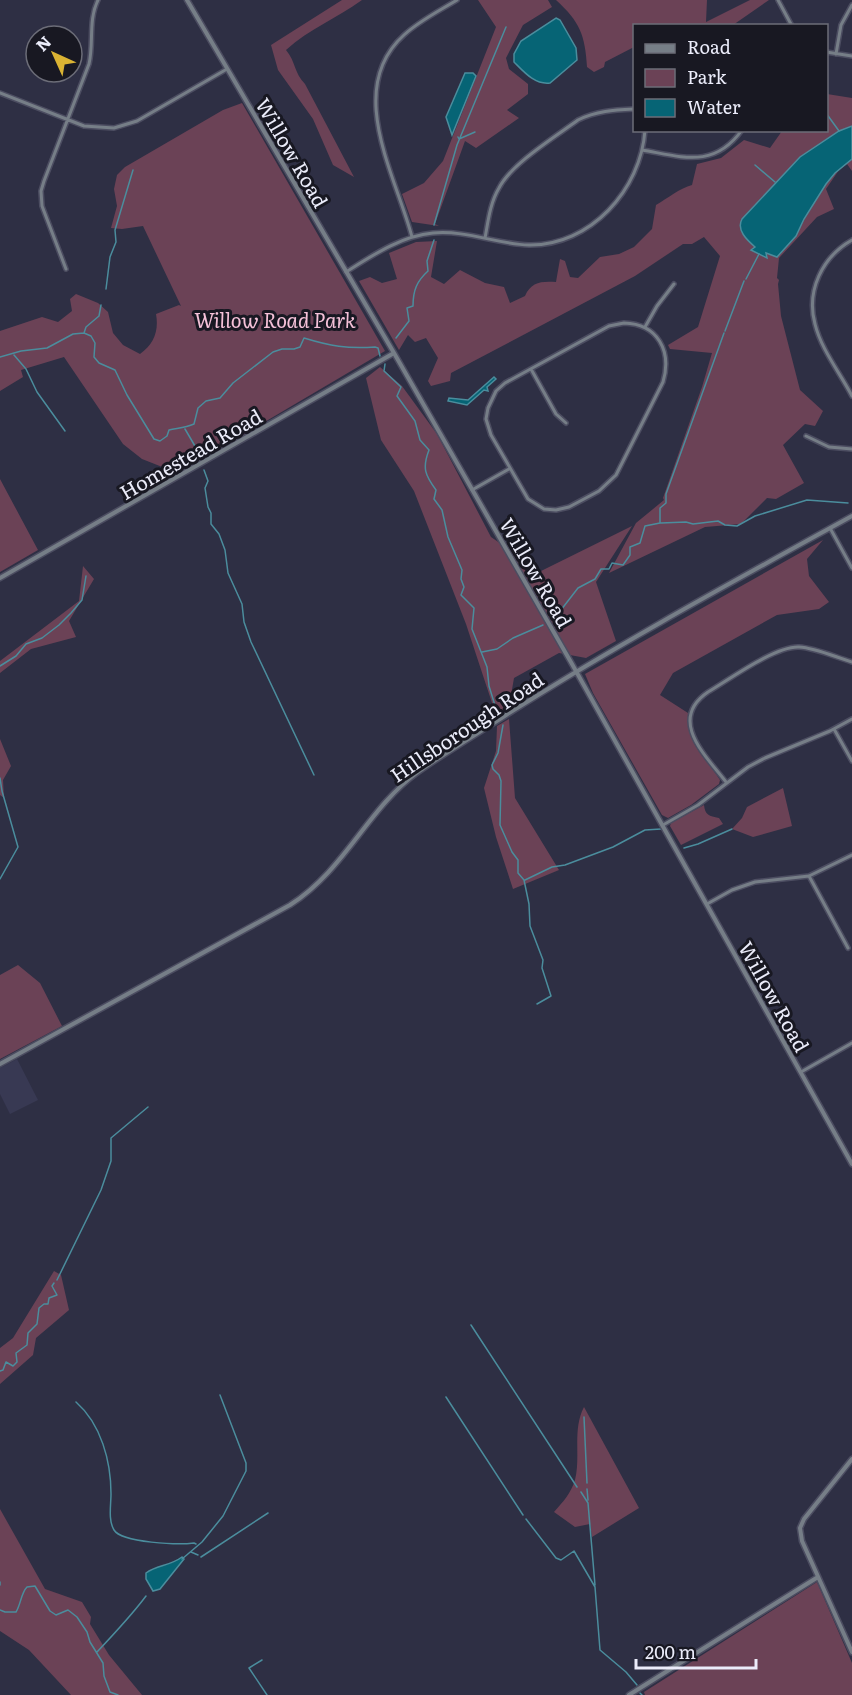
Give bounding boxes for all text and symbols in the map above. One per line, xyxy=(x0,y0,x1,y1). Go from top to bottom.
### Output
north arrow xyxy=(24,24,84,84)
legend xyxy=(633,24,828,132)
text: N xyxy=(29,29,56,56)
text: Road xyxy=(687,33,731,60)
text: Park xyxy=(687,63,728,90)
street label: Willow Road xyxy=(249,91,337,213)
text: Water xyxy=(687,93,741,120)
park label: Willow Road Park xyxy=(194,304,356,334)
street label: Homestead Road xyxy=(113,400,267,506)
street label: Willow Road xyxy=(493,511,581,633)
street label: Hillsborough Road xyxy=(383,663,549,789)
street label: Willow Road xyxy=(732,935,818,1057)
scale bar xyxy=(636,1632,756,1670)
text: 200 m xyxy=(645,1638,696,1665)

